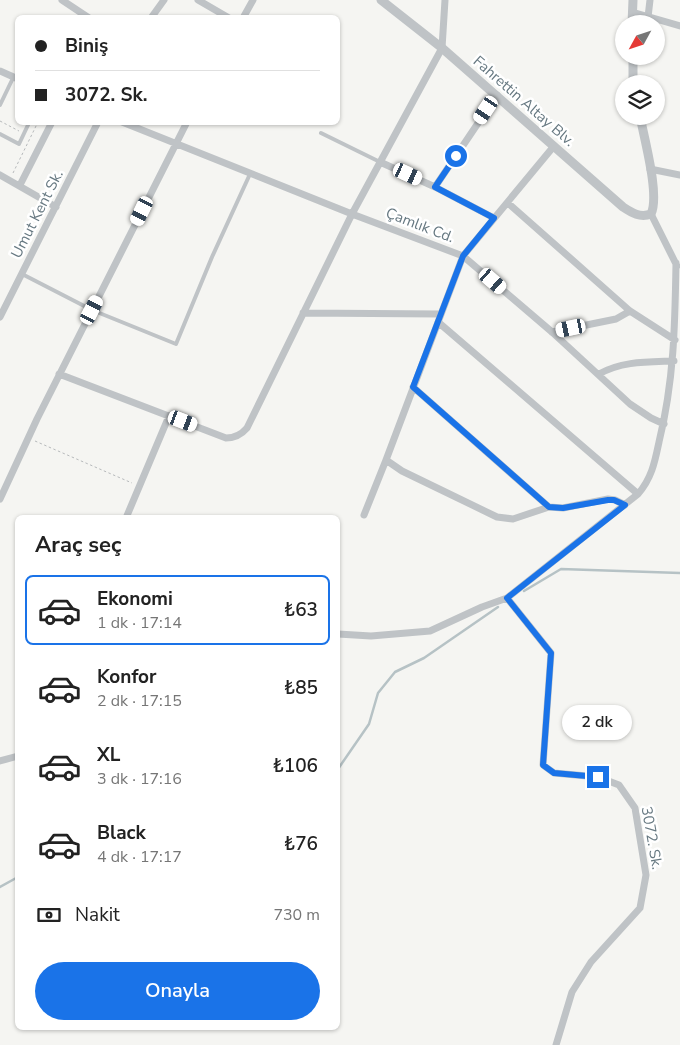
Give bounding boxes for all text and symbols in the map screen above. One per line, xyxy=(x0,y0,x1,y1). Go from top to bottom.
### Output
north arrow xyxy=(615,15,665,65)
map controls xyxy=(615,15,665,125)
text: Biniş xyxy=(65,33,108,59)
street label: Fahrettin Altay Blv. xyxy=(469,51,579,151)
button: layers xyxy=(615,75,665,125)
text: 3072. Sk. xyxy=(65,82,148,108)
car xyxy=(471,93,500,127)
route start xyxy=(445,145,467,167)
car xyxy=(391,161,424,187)
street label: Umut Kent Sk. xyxy=(6,167,68,261)
car xyxy=(128,194,155,228)
street label: Çamlık Cd. xyxy=(383,203,457,247)
car xyxy=(476,265,509,297)
car xyxy=(78,293,105,327)
car xyxy=(554,318,587,338)
car xyxy=(166,409,199,433)
text: Araç seç xyxy=(35,530,121,560)
text: Ekonomi xyxy=(97,586,173,612)
icon: car xyxy=(37,588,82,633)
text: ₺63 xyxy=(284,597,318,623)
text: 1 dk · 17:14 xyxy=(97,612,182,634)
text: Konfor xyxy=(97,664,157,690)
icon: car xyxy=(37,666,82,711)
text: ₺85 xyxy=(284,675,318,701)
text: 2 dk · 17:15 xyxy=(97,690,182,712)
callout: 2 dk xyxy=(563,704,633,740)
text: 2 dk xyxy=(581,711,613,733)
text: XL xyxy=(97,742,120,768)
icon: car xyxy=(37,744,82,789)
text: ₺106 xyxy=(272,753,318,779)
route end xyxy=(587,766,609,788)
text: 3 dk · 17:16 xyxy=(97,768,182,790)
street label: 3072. Sk. xyxy=(637,805,667,871)
text: Black xyxy=(97,820,146,846)
icon: car xyxy=(37,822,82,867)
text: ₺76 xyxy=(284,831,318,857)
text: 4 dk · 17:17 xyxy=(97,846,182,868)
icon: cash xyxy=(35,901,63,929)
text: Nakit xyxy=(75,902,120,928)
text: 730 m xyxy=(273,904,320,926)
button: Onayla xyxy=(35,962,320,1020)

